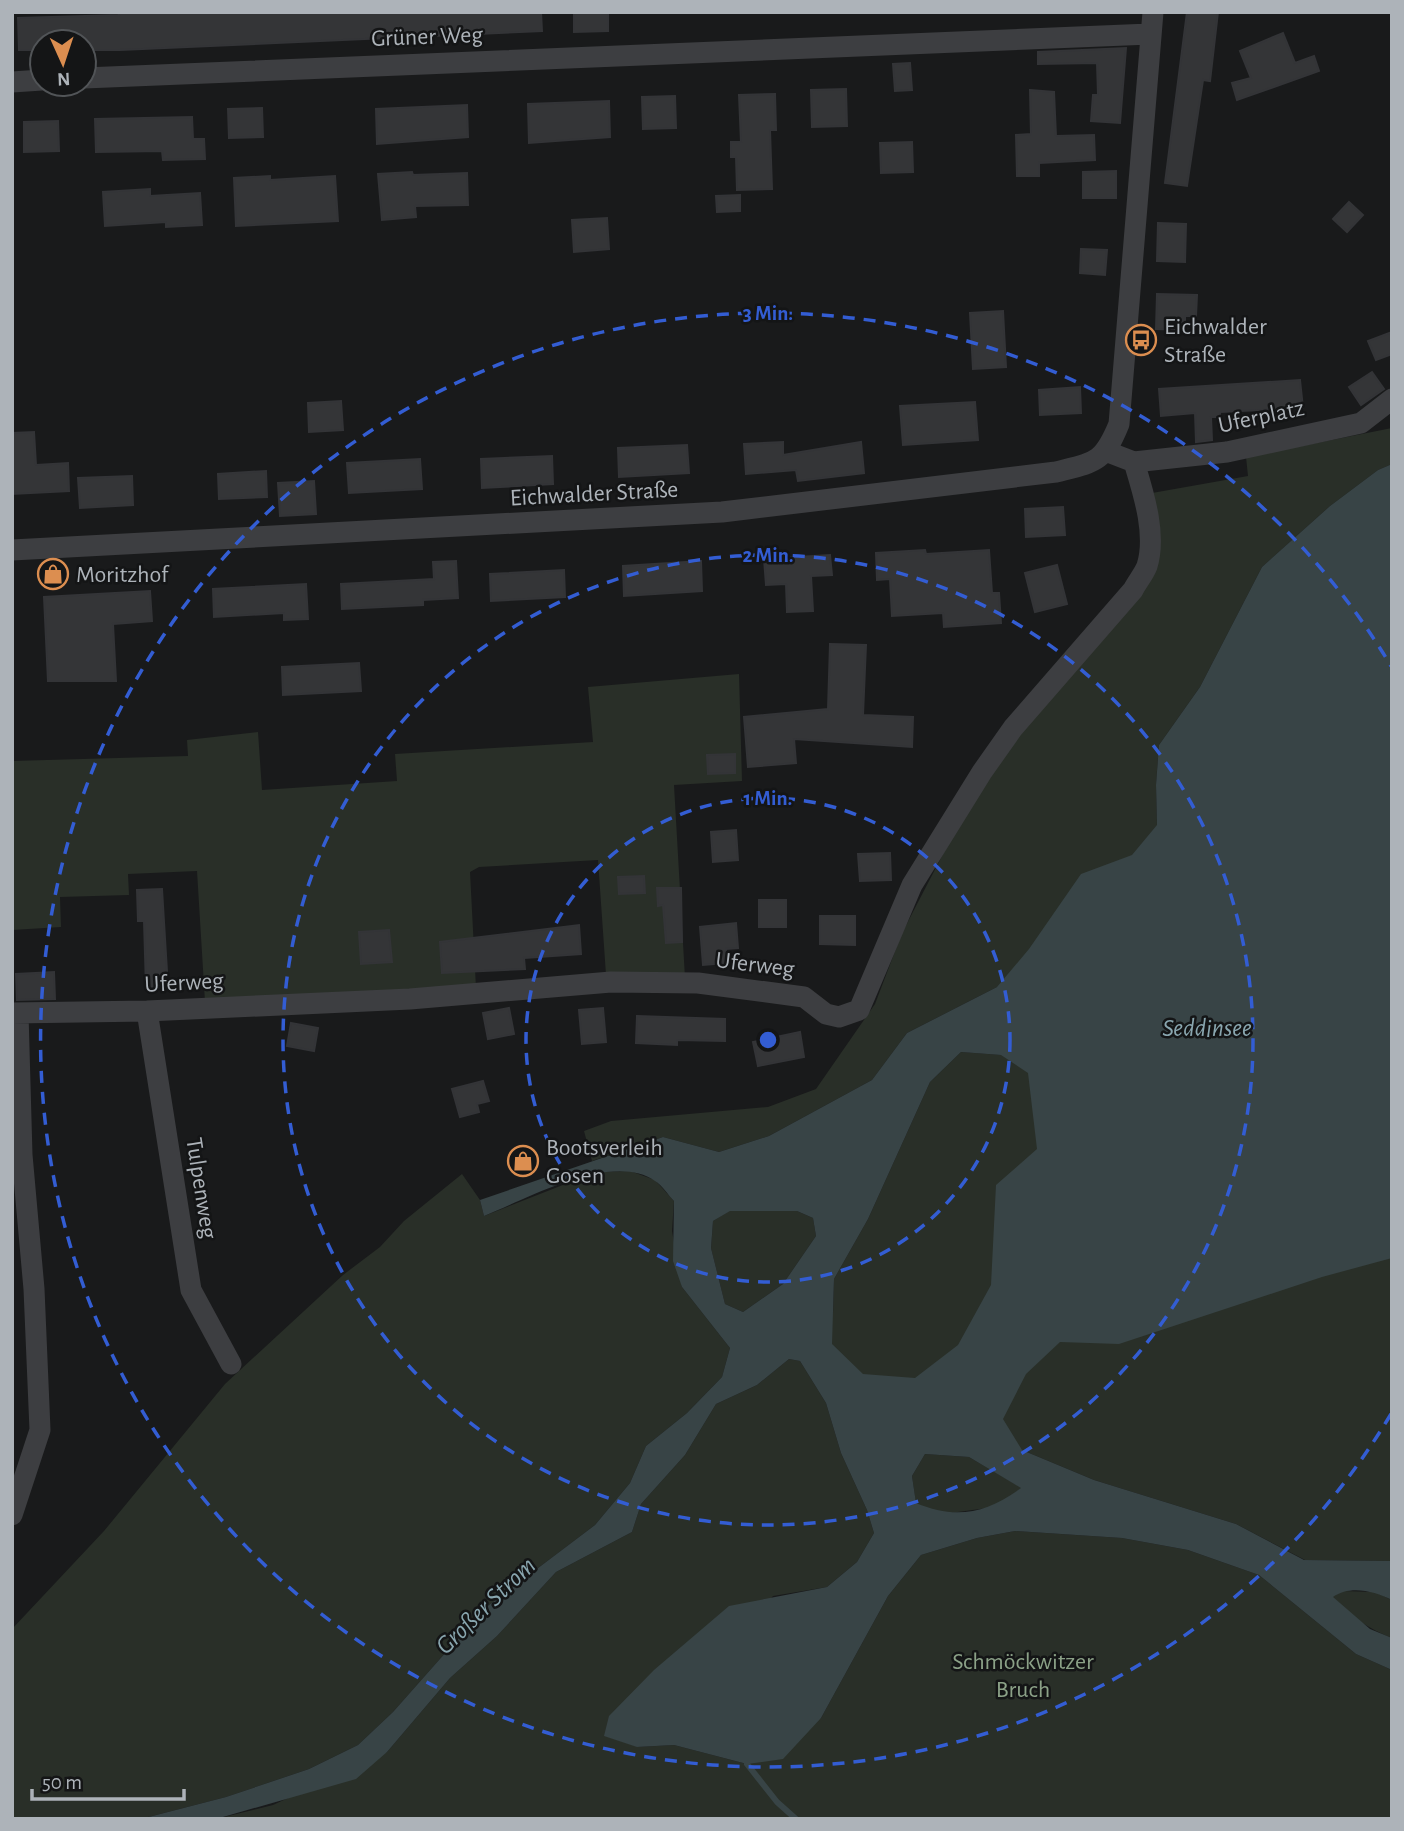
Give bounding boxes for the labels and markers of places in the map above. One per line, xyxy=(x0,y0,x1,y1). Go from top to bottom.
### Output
place label: Eichwalder Straße xyxy=(1164,315,1267,367)
bus stop icon: Eichwalder Straße xyxy=(1124,323,1158,357)
shop icon: Moritzhof xyxy=(36,557,70,591)
place label: Moritzhof xyxy=(76,563,170,587)
centre of rings xyxy=(756,1028,780,1052)
place label: Bootsverleih Gosen xyxy=(546,1136,663,1188)
shop icon: Bootsverleih Gosen xyxy=(506,1144,540,1178)

